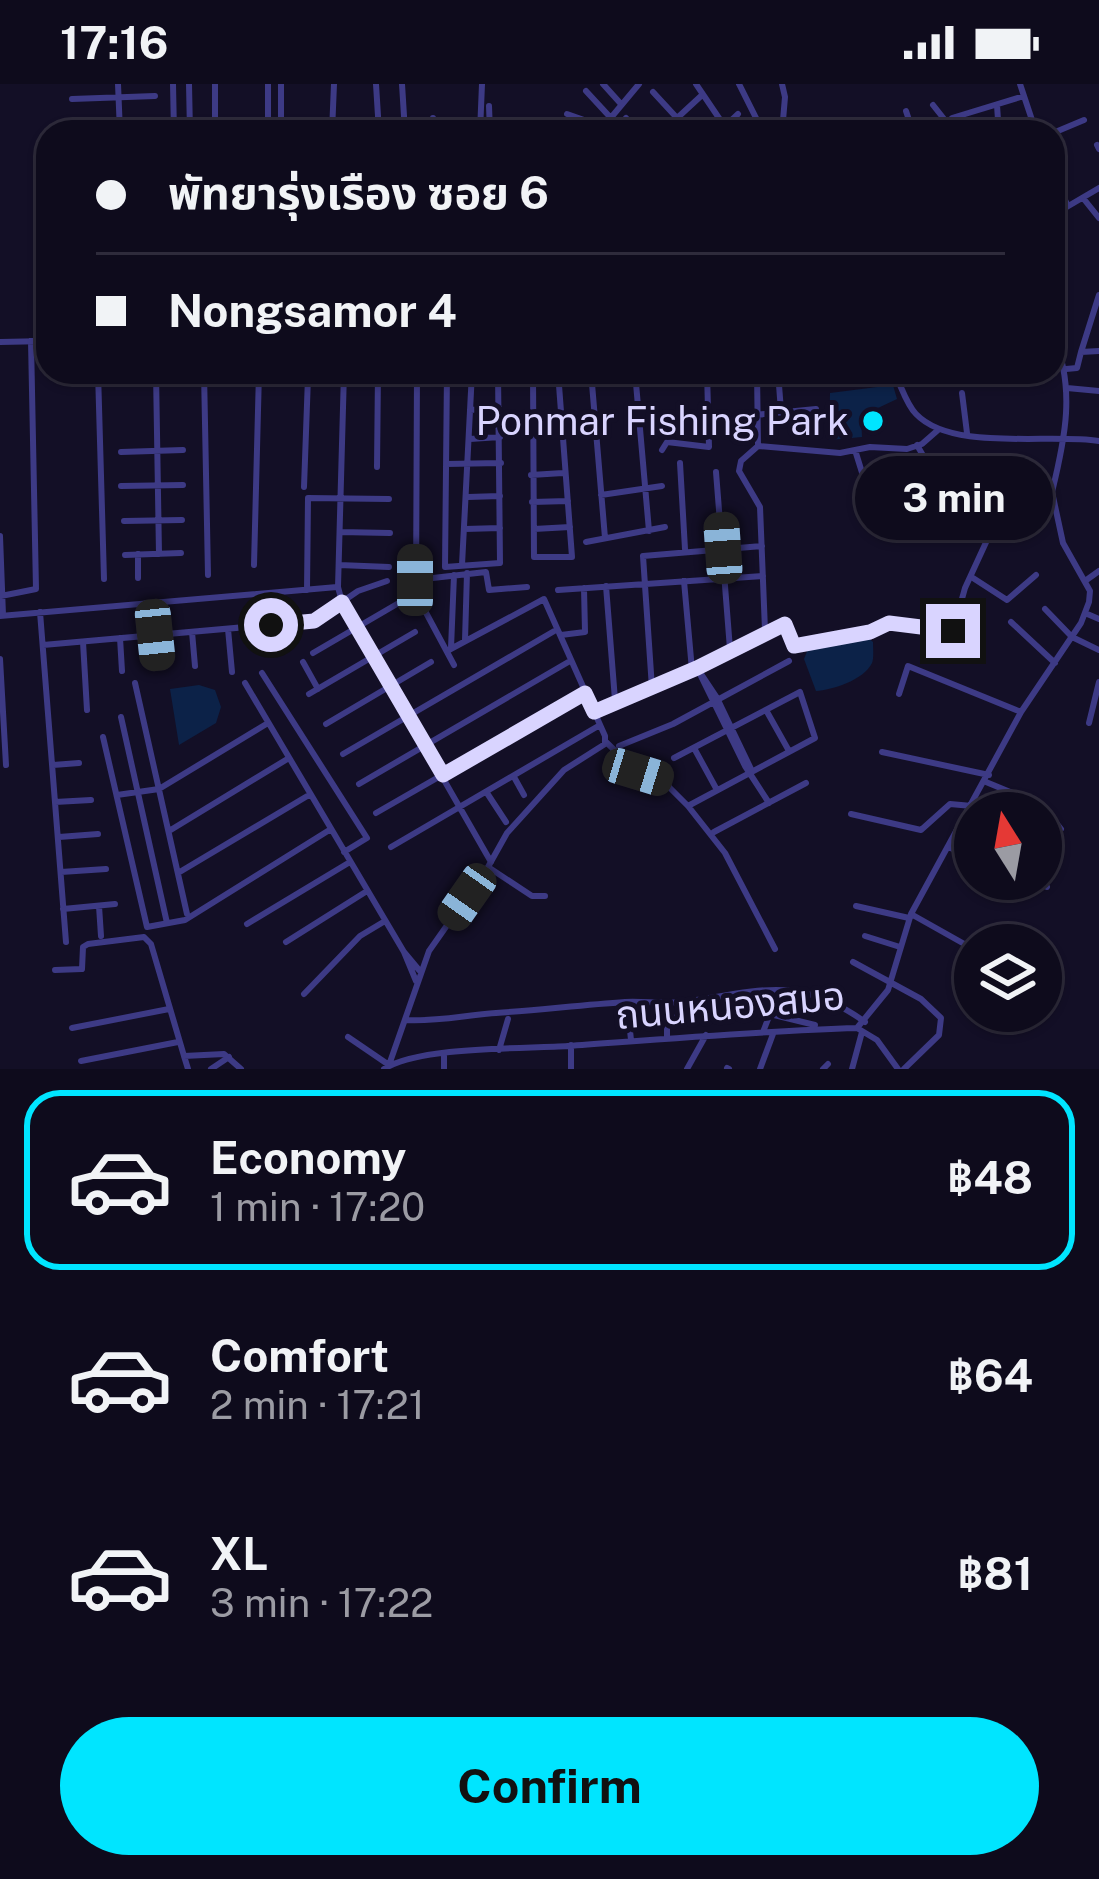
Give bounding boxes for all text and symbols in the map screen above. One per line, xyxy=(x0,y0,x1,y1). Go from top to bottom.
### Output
text: 17:16 xyxy=(60,16,169,69)
text: พัทยารุ่งเรือง ซอย 6 xyxy=(168,166,549,219)
text: Nongsamor 4 xyxy=(168,284,457,337)
place label: Ponmar Fishing Park xyxy=(476,398,849,444)
marker: Ponmar Fishing Park xyxy=(860,408,886,434)
callout: 3 min xyxy=(854,457,1052,541)
text: 3 min xyxy=(902,475,1006,521)
car xyxy=(703,511,743,585)
car xyxy=(397,544,433,616)
car xyxy=(133,597,177,673)
route start xyxy=(244,598,298,652)
route end xyxy=(926,604,980,658)
car xyxy=(598,744,678,800)
north arrow xyxy=(954,792,1062,900)
map controls xyxy=(954,792,1062,1032)
car xyxy=(432,857,502,937)
button: layers xyxy=(954,924,1062,1032)
street label: ถนนหนองสมอ xyxy=(613,972,847,1038)
icon: car xyxy=(66,1126,174,1234)
text: Economy xyxy=(210,1131,406,1184)
text: ฿48 xyxy=(947,1151,1033,1204)
text: 1 min · 17:20 xyxy=(210,1184,425,1230)
icon: car xyxy=(66,1324,174,1432)
text: Comfort xyxy=(210,1329,389,1382)
text: ฿64 xyxy=(948,1349,1033,1402)
text: 2 min · 17:21 xyxy=(210,1382,425,1428)
icon: car xyxy=(66,1522,174,1630)
text: XL xyxy=(210,1527,268,1580)
text: ฿81 xyxy=(957,1547,1033,1600)
text: 3 min · 17:22 xyxy=(210,1580,433,1626)
button: Confirm xyxy=(60,1717,1039,1855)

